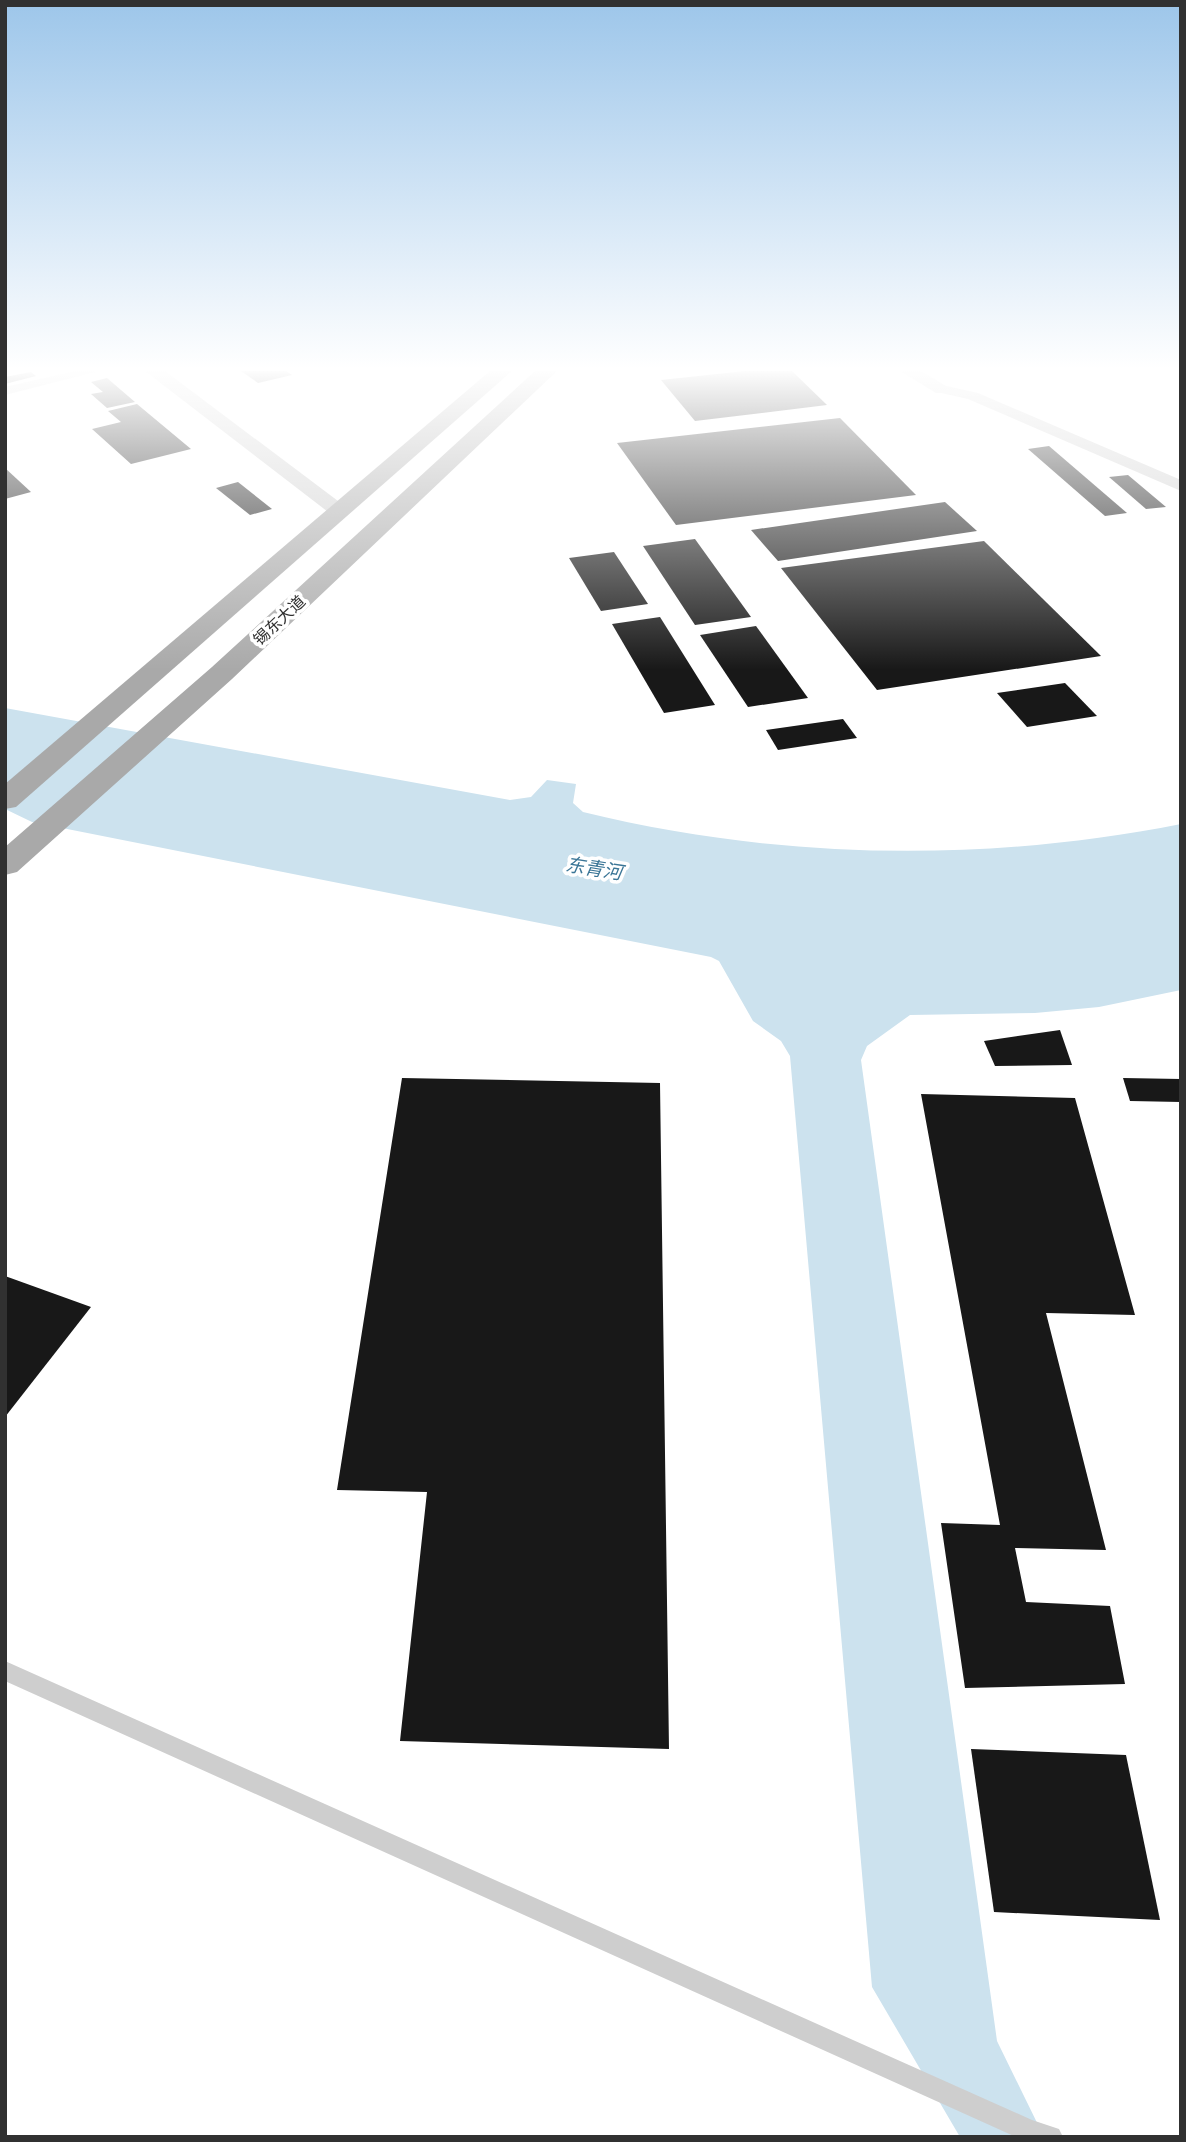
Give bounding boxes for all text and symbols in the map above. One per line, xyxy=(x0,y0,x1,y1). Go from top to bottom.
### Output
street label: 锡东大道 xyxy=(249,591,309,649)
water label: 东青河 xyxy=(564,852,628,885)

